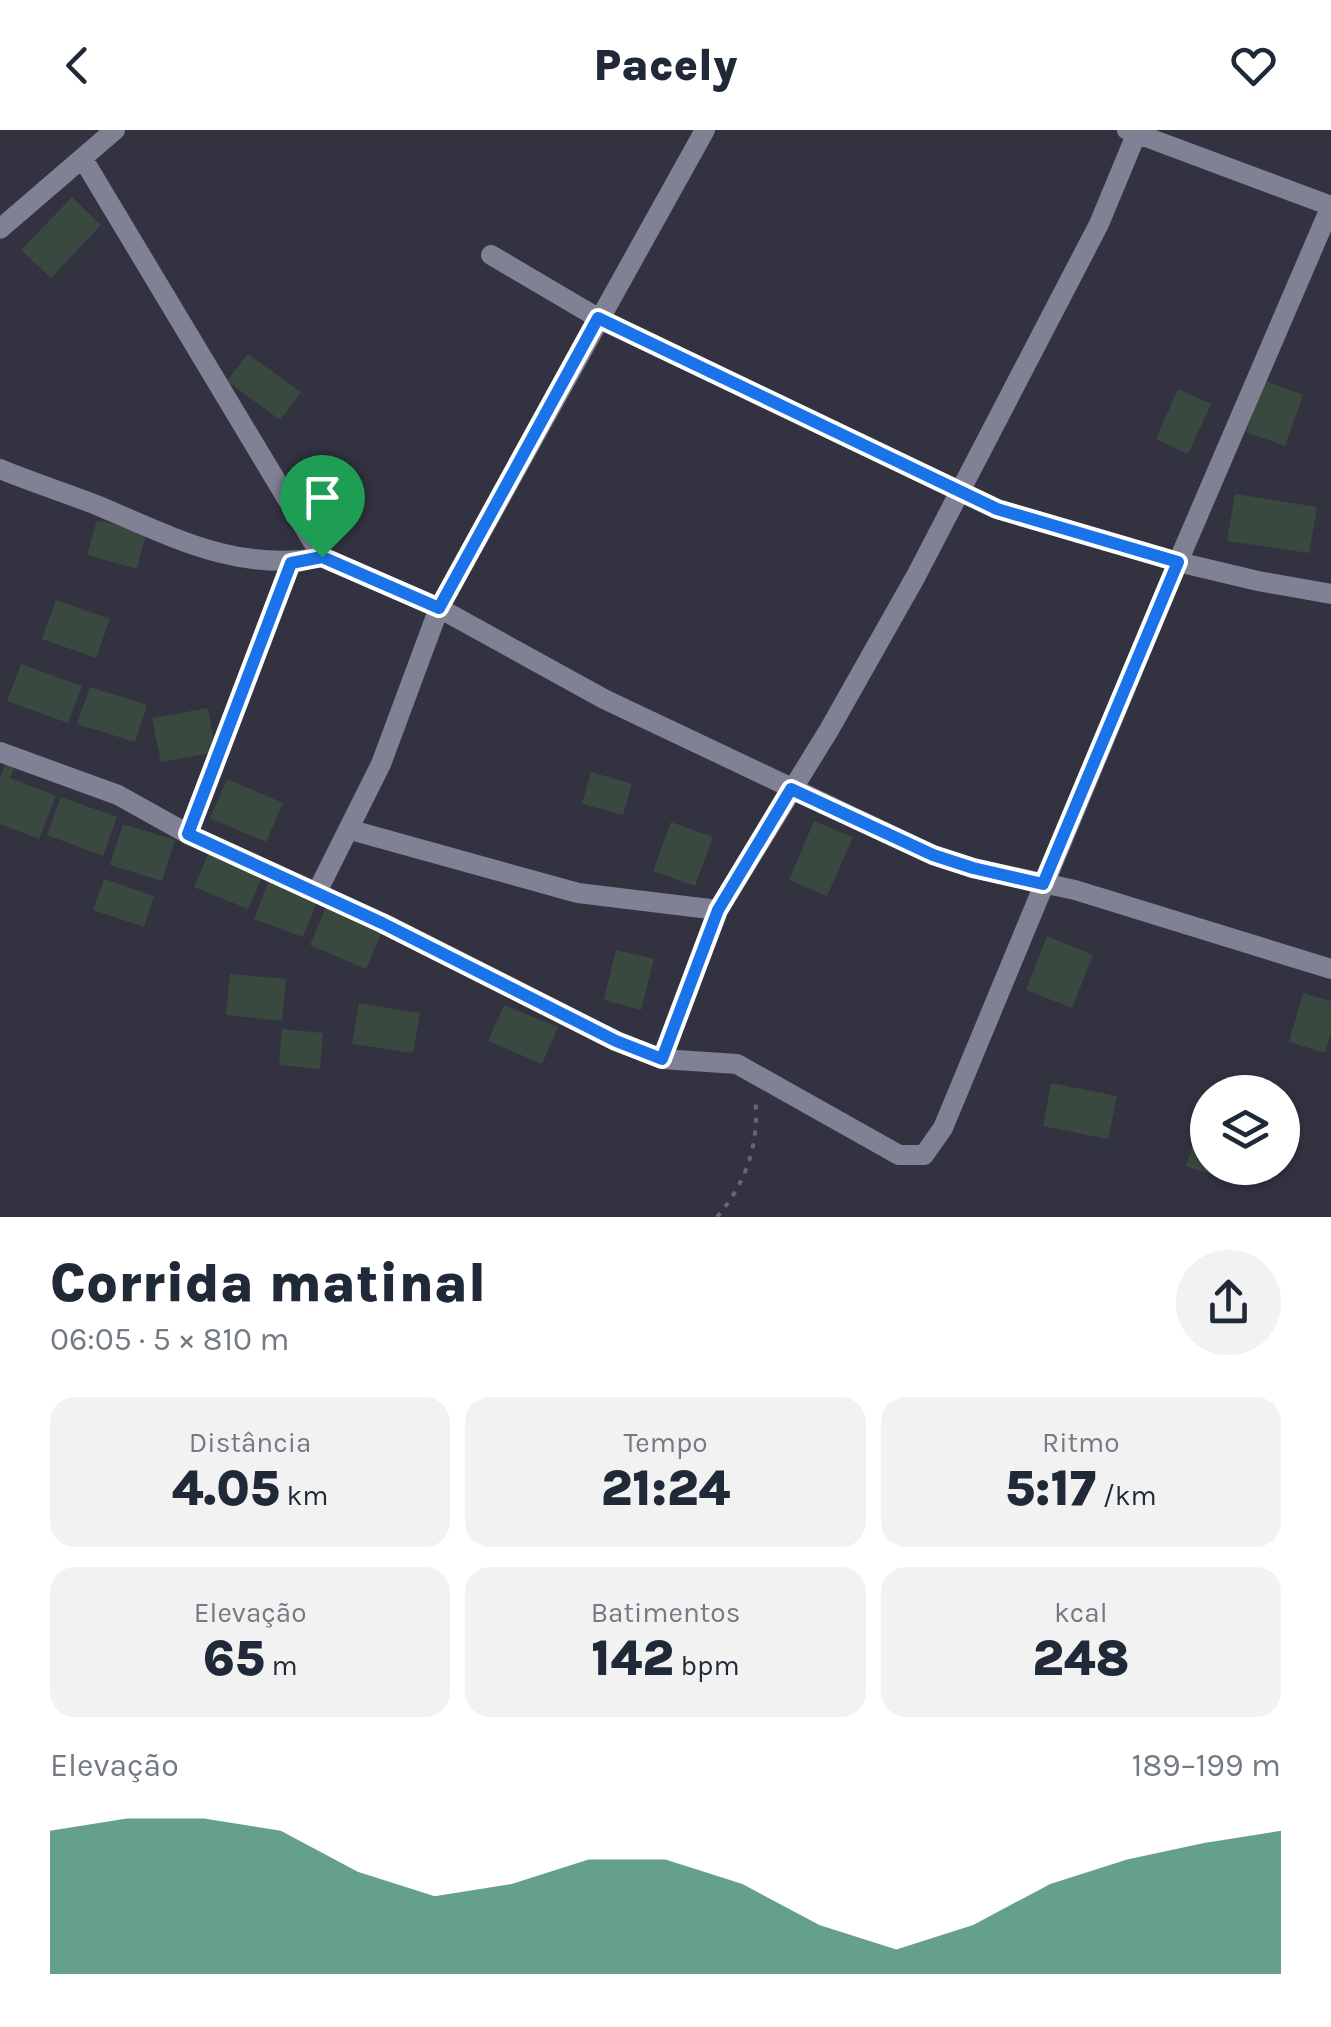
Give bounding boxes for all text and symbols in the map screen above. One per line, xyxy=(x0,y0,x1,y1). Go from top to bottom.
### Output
icon: back xyxy=(50,38,105,93)
icon: heart xyxy=(1226,38,1281,93)
text: Pacely xyxy=(594,39,737,91)
pin xyxy=(280,455,365,558)
icon: arrive xyxy=(295,470,350,525)
map controls xyxy=(1190,1075,1300,1185)
button: layers xyxy=(1190,1075,1300,1185)
button: share xyxy=(1176,1250,1281,1355)
text: Corrida matinal xyxy=(50,1251,486,1315)
text: 06:05 · 5 × 810 m xyxy=(50,1321,290,1358)
text: Distância xyxy=(189,1426,311,1459)
text: Tempo xyxy=(623,1426,708,1459)
text: Ritmo xyxy=(1042,1426,1120,1459)
text: 4.05 xyxy=(172,1459,280,1518)
text: 21:24 xyxy=(601,1459,730,1518)
text: 5:17 xyxy=(1005,1459,1096,1518)
text: km xyxy=(280,1479,329,1512)
text: /km xyxy=(1096,1479,1157,1512)
text: Elevação xyxy=(194,1596,306,1629)
text: Batimentos xyxy=(591,1596,740,1629)
text: kcal xyxy=(1054,1596,1108,1629)
text: 65 xyxy=(203,1629,265,1688)
text: 142 xyxy=(591,1629,674,1688)
text: 248 xyxy=(1032,1629,1129,1688)
text: m xyxy=(265,1649,298,1682)
text: bpm xyxy=(674,1649,740,1682)
text: Elevação xyxy=(50,1747,179,1784)
text: 189–199 m xyxy=(1132,1747,1281,1784)

